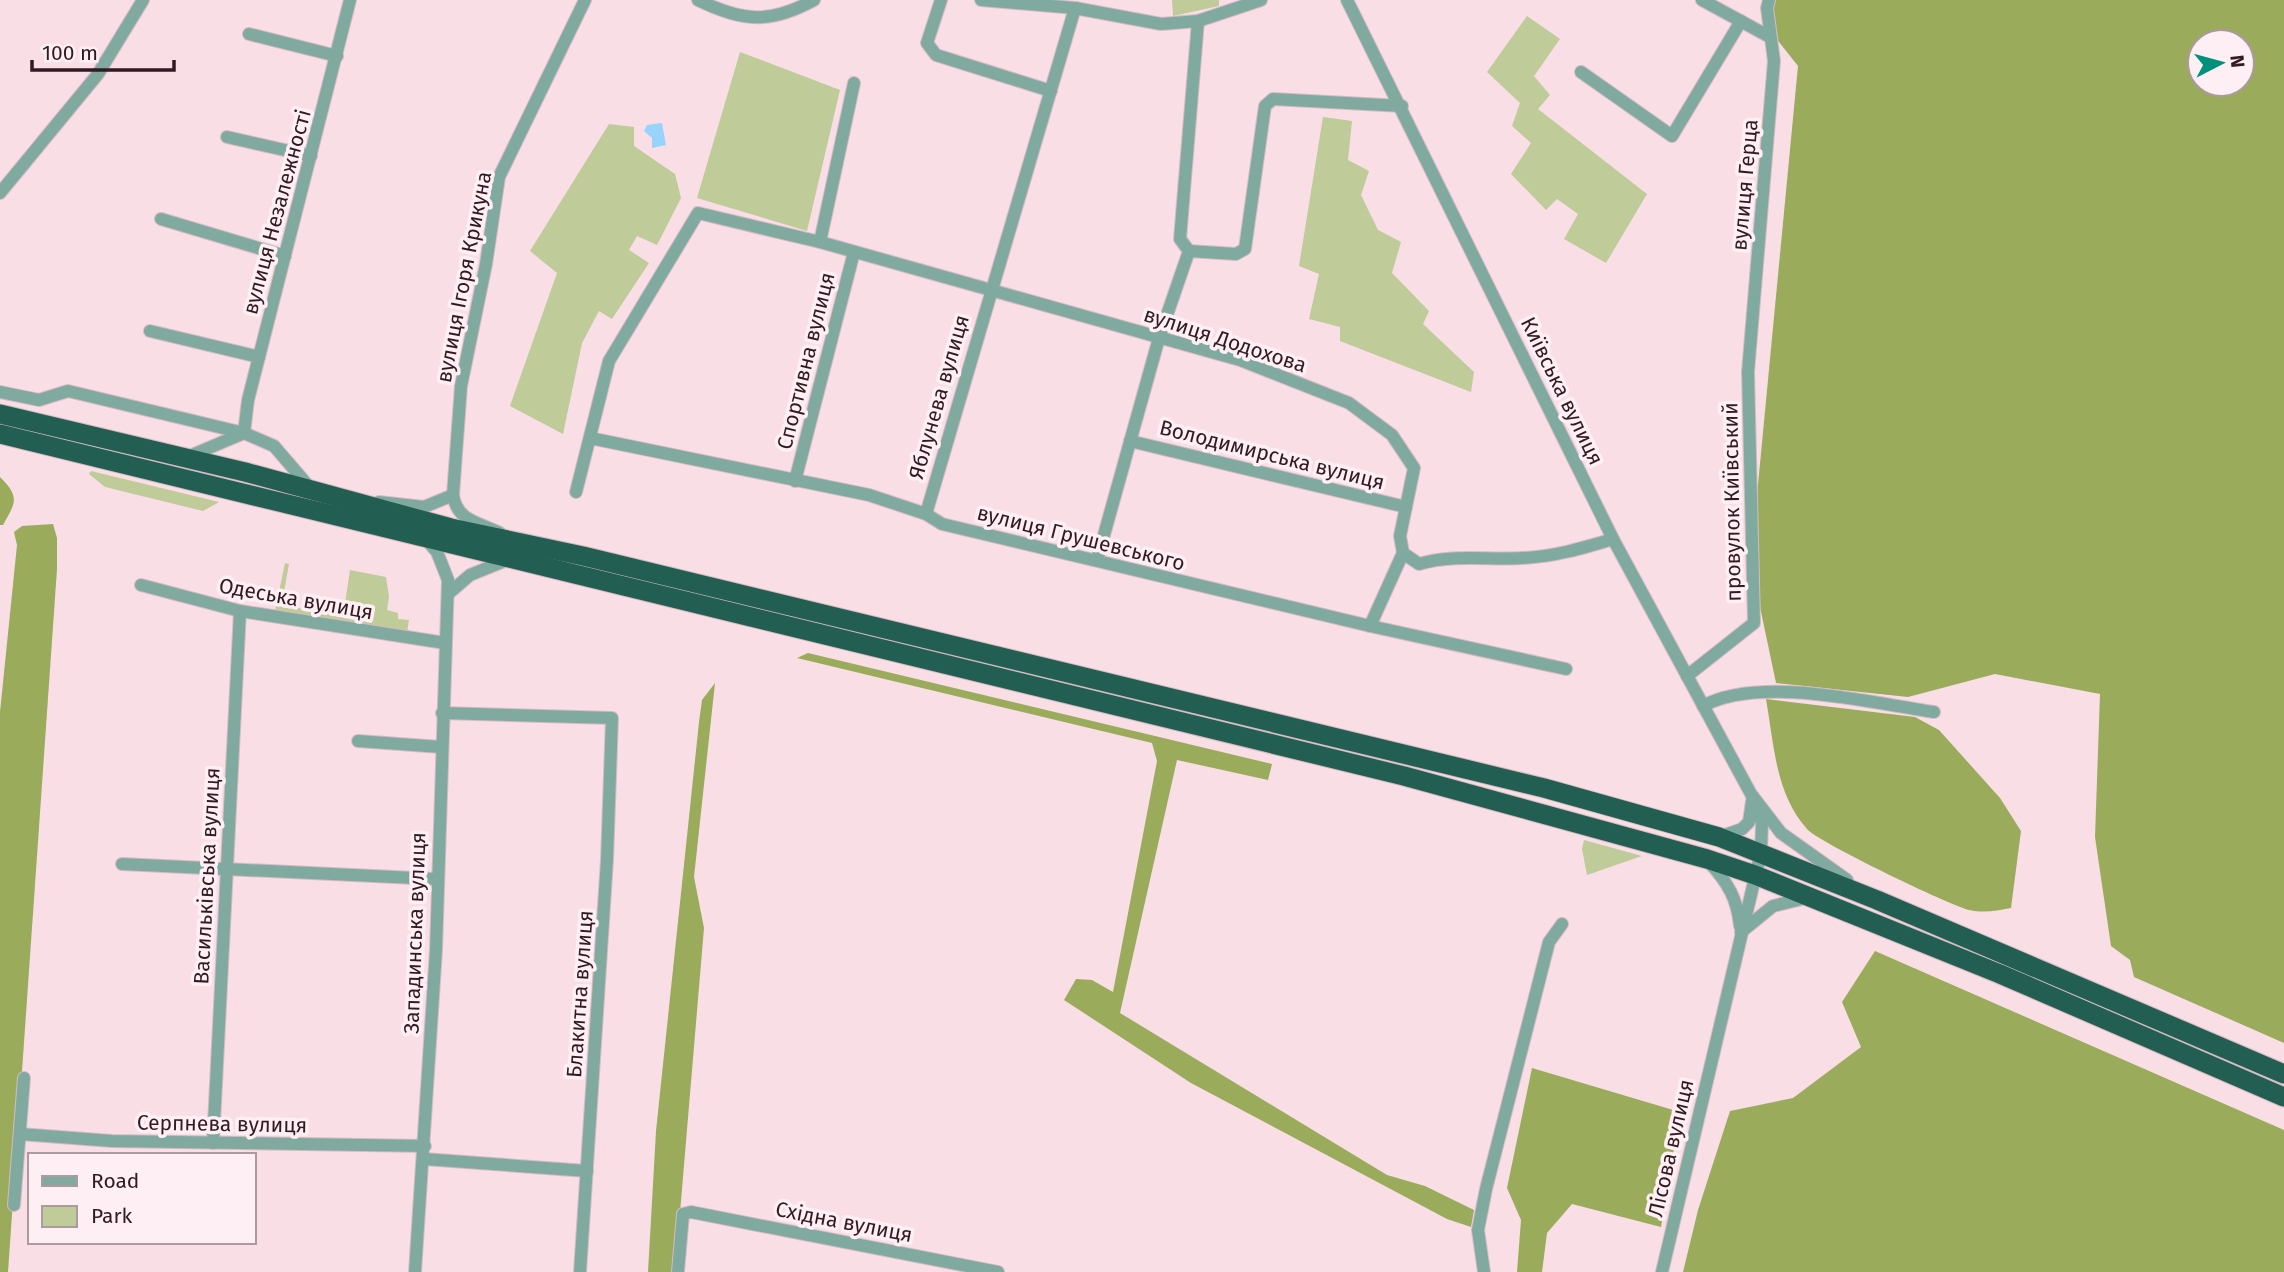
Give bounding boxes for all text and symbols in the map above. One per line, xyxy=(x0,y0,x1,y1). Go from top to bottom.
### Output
scale bar xyxy=(32,28,173,72)
north arrow xyxy=(2186,28,2256,98)
text: 100 m xyxy=(42,40,98,66)
text: N xyxy=(2225,54,2250,69)
street label: вулиця Незалежності xyxy=(237,107,317,317)
street label: вулиця Герца xyxy=(1726,118,1764,252)
street label: вулиця Ігоря Крикуна xyxy=(431,169,497,385)
street label: Спортивна вулиця xyxy=(771,270,841,452)
street label: вулиця Додохова xyxy=(1140,301,1310,379)
street label: Яблунева вулиця xyxy=(903,312,975,482)
street label: Київська вулиця xyxy=(1515,313,1609,469)
street label: провулок Київський xyxy=(1717,402,1747,602)
street label: Володимирська вулиця xyxy=(1157,414,1387,496)
street label: вулиця Грушевського xyxy=(974,500,1188,576)
street label: Одеська вулиця xyxy=(217,573,375,625)
street label: Васильківська вулиця xyxy=(188,767,226,985)
street label: Западинська вулиця xyxy=(398,832,432,1034)
street label: Блакитна вулиця xyxy=(561,909,599,1079)
street label: Лісова вулиця xyxy=(1643,1077,1699,1219)
street label: Серпнева вулиця xyxy=(137,1110,307,1138)
legend xyxy=(28,1153,256,1244)
text: Road xyxy=(91,1168,139,1194)
street label: Східна вулиця xyxy=(773,1196,915,1248)
text: Park xyxy=(91,1203,133,1229)

